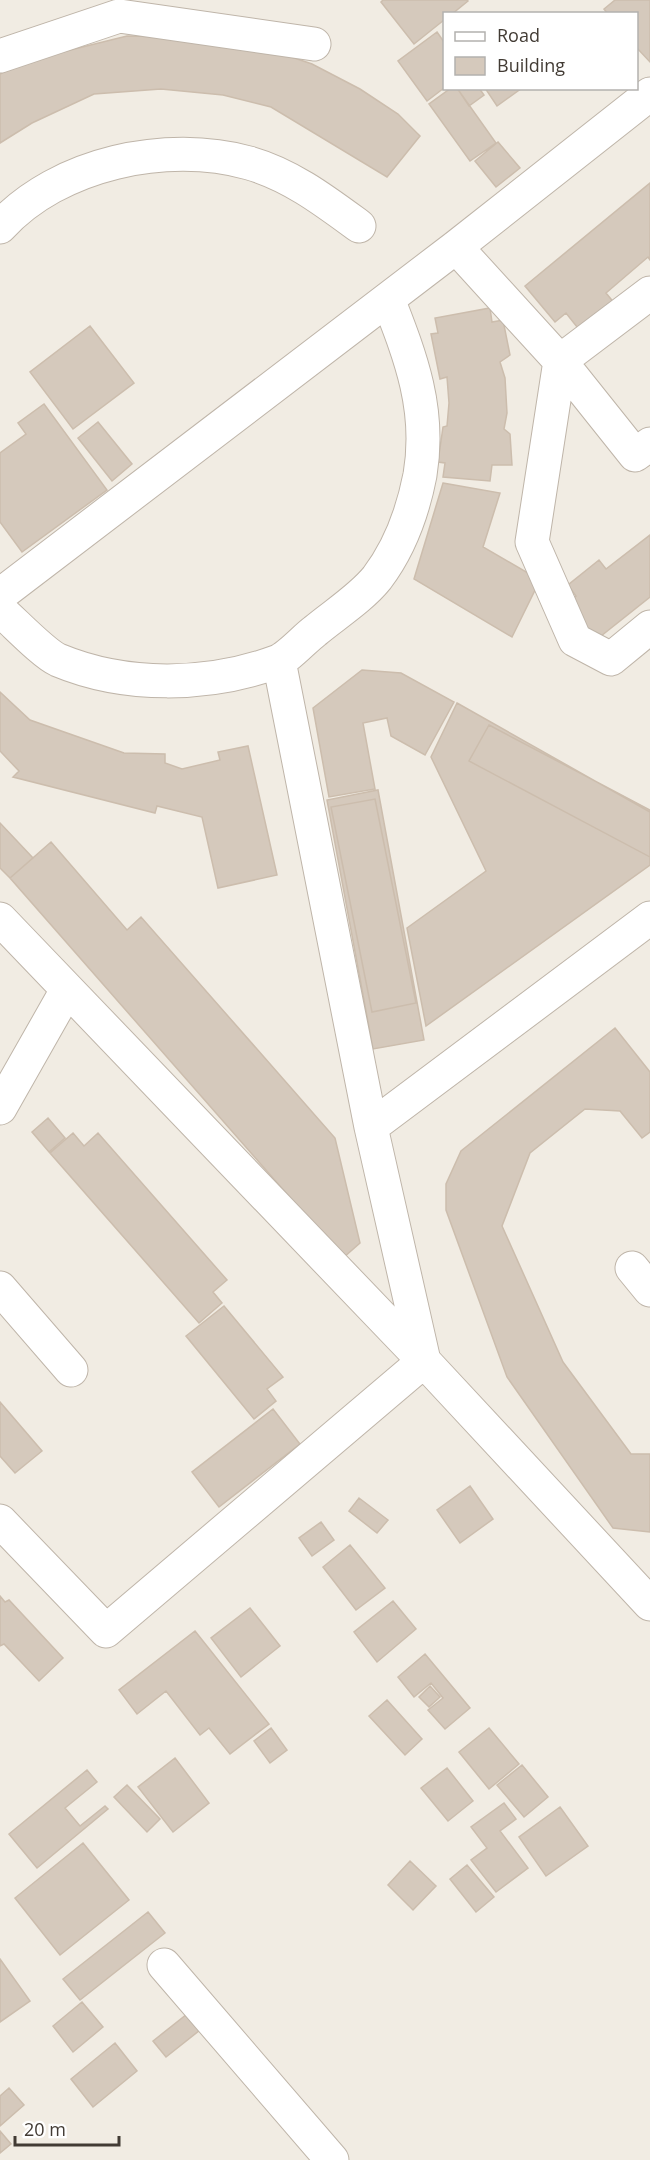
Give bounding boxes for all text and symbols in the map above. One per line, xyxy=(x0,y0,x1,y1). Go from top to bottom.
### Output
legend xyxy=(443,12,638,90)
text: Road xyxy=(497,23,540,47)
text: Building xyxy=(497,53,565,77)
scale bar xyxy=(15,2109,118,2147)
text: 20 m xyxy=(24,2117,66,2141)

